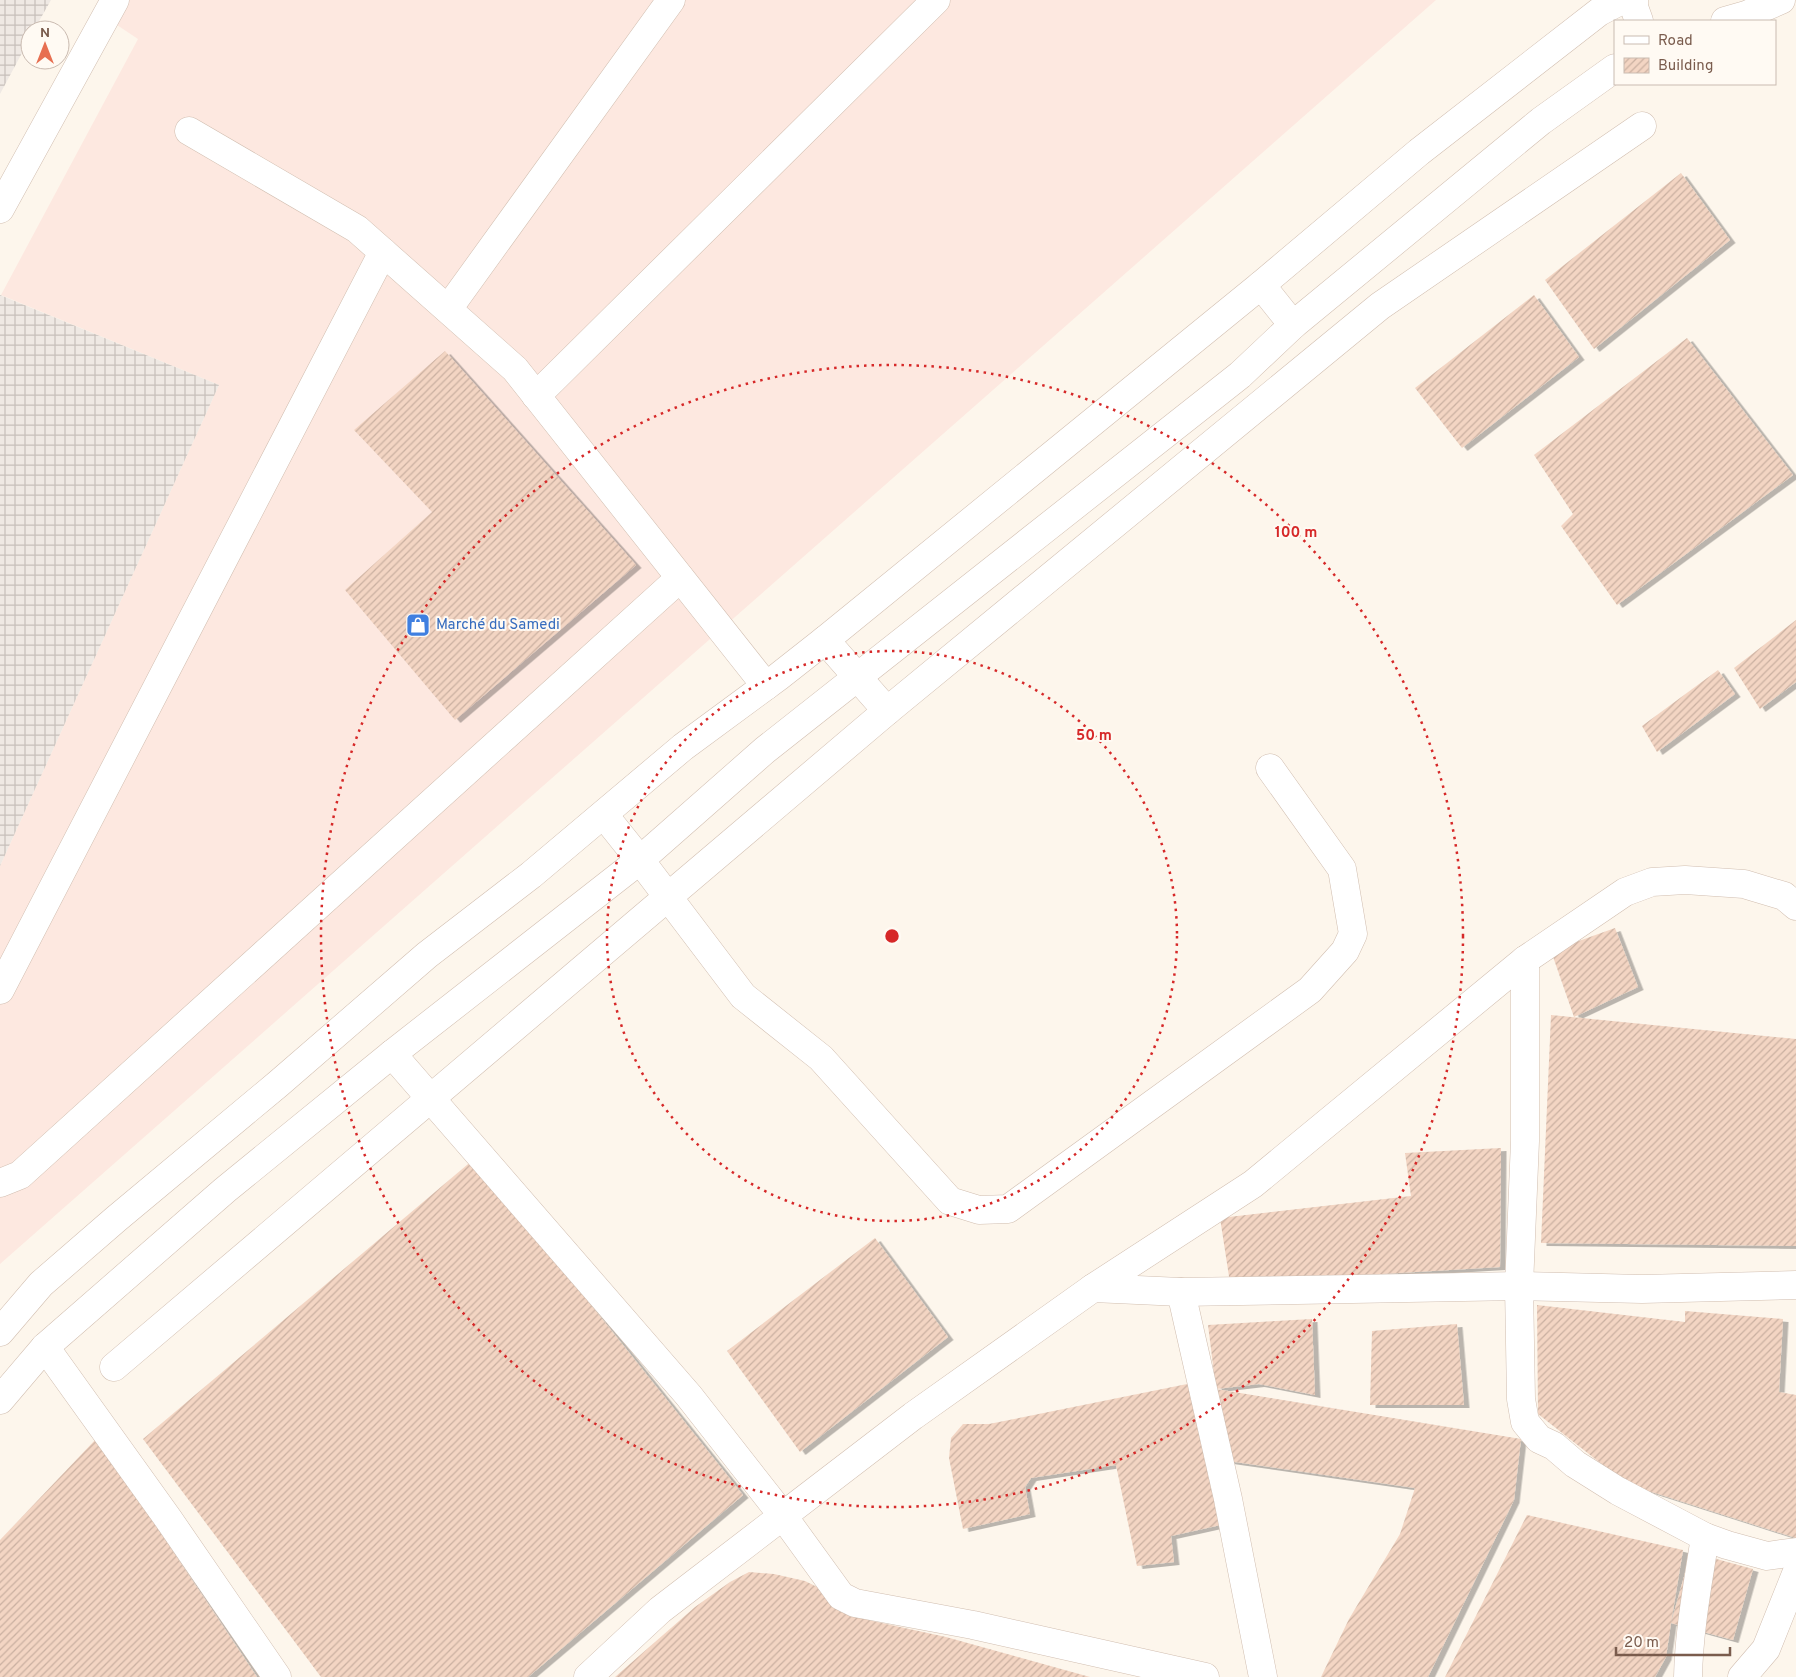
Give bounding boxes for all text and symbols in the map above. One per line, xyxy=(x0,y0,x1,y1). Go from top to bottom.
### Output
north arrow xyxy=(20,20,70,70)
legend xyxy=(1614,20,1776,85)
text: N xyxy=(40,25,50,42)
text: Road xyxy=(1658,32,1693,51)
text: Building xyxy=(1658,57,1713,76)
text: 100 m xyxy=(1275,524,1317,543)
shop icon: Marché du Samedi xyxy=(405,612,431,638)
place label: Marché du Samedi xyxy=(436,616,560,635)
text: 50 m xyxy=(1076,727,1112,746)
centre of rings xyxy=(883,927,901,945)
scale bar xyxy=(1616,1624,1730,1656)
text: 20 m xyxy=(1624,1634,1659,1653)

